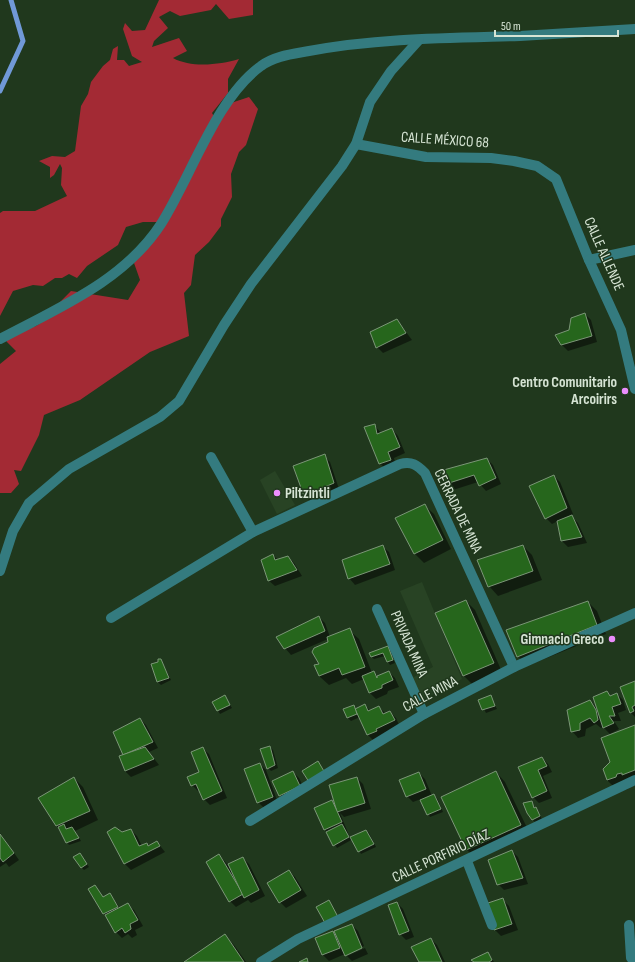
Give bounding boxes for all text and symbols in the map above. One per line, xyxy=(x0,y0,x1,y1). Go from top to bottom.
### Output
scale bar xyxy=(495,12,618,38)
text: 50 m xyxy=(501,19,521,34)
street label: CALLE MÉXICO 68 xyxy=(400,127,490,153)
street label: CALLE ALLENDE xyxy=(579,214,629,294)
place label: Centro Comunitario Arcoirirs xyxy=(512,373,617,409)
marker: Centro Comunitario Arcoirirs xyxy=(620,386,630,396)
street label: CERRADA DE MINA xyxy=(429,466,487,557)
place label: Piltzintli xyxy=(285,484,330,503)
marker: Piltzintli xyxy=(272,488,282,498)
street label: PRIVADA MINA xyxy=(386,608,432,681)
place label: Gimnacio Greco xyxy=(520,630,604,649)
marker: Gimnacio Greco xyxy=(607,634,617,644)
street label: CALLE MINA xyxy=(399,671,461,716)
street label: CALLE PORFIRIO DÍAZ xyxy=(389,825,493,887)

